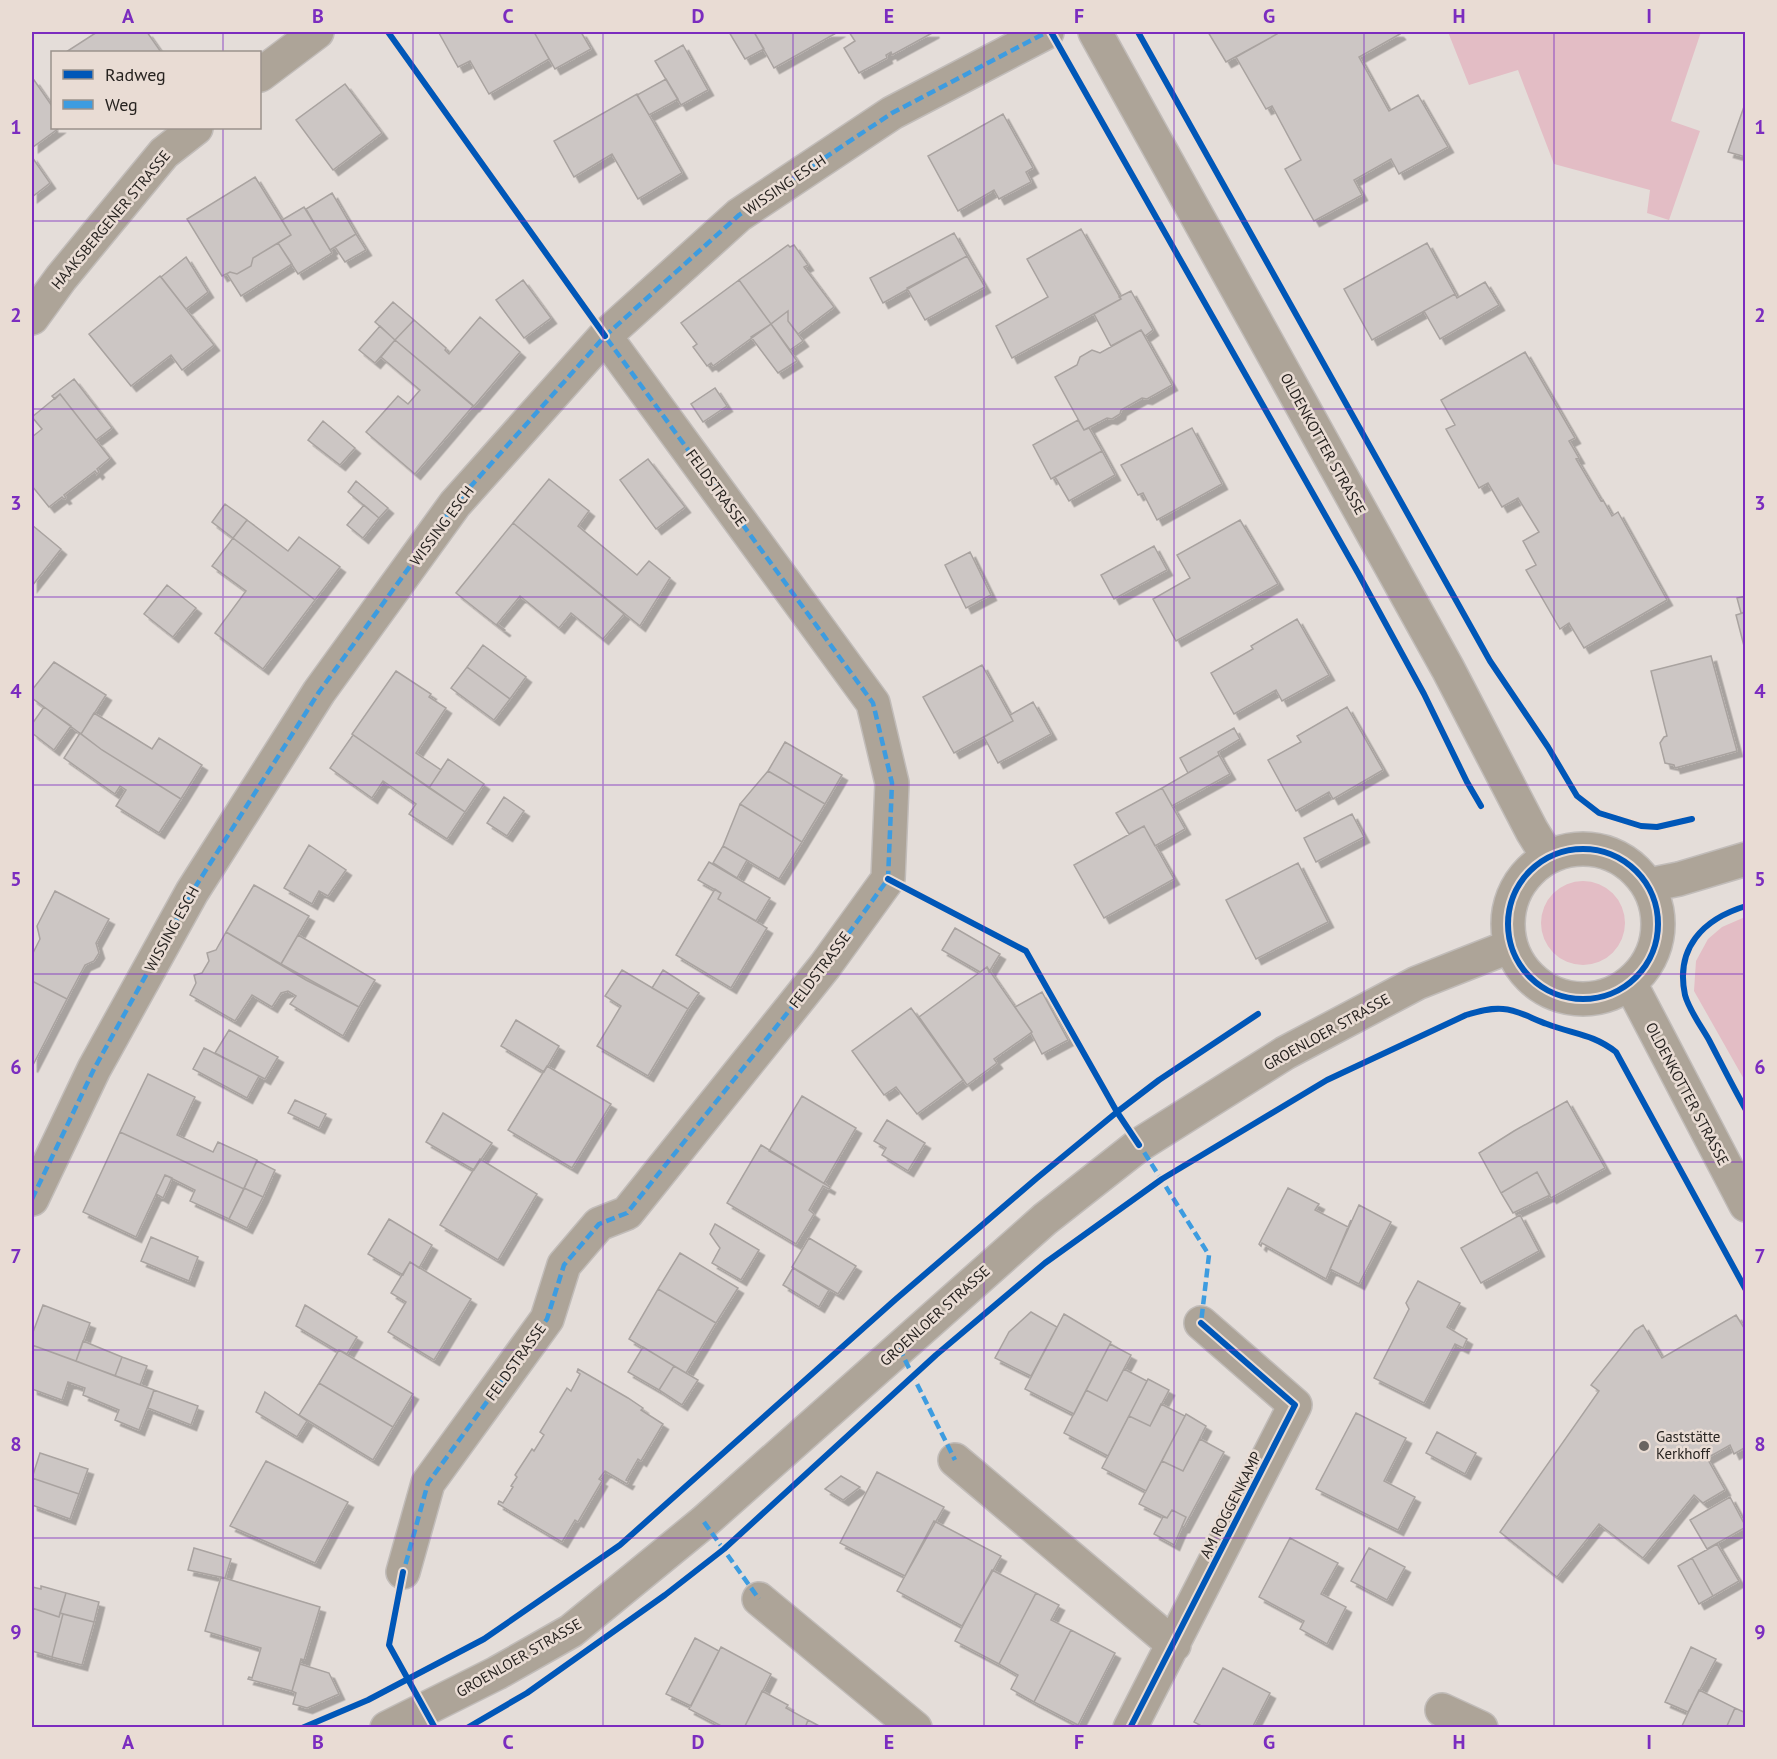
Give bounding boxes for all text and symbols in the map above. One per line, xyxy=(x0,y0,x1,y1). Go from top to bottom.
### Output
text: A xyxy=(122,3,135,29)
text: B xyxy=(312,3,324,29)
text: C xyxy=(502,3,514,29)
text: D xyxy=(692,3,705,29)
text: E xyxy=(884,3,894,29)
text: F xyxy=(1074,3,1084,29)
text: G xyxy=(1263,3,1275,29)
text: H xyxy=(1452,3,1466,29)
text: I xyxy=(1646,3,1652,29)
legend xyxy=(51,51,261,129)
text: Radweg xyxy=(105,63,166,86)
text: Weg xyxy=(105,93,138,116)
text: 1 xyxy=(10,114,22,140)
text: 1 xyxy=(1754,114,1766,140)
street label: HAAKSBERGENER STRASSE xyxy=(47,146,174,293)
street label: WISSING ESCH xyxy=(740,150,829,219)
text: 2 xyxy=(10,302,22,328)
text: 2 xyxy=(1754,302,1766,328)
street label: OLDENKOTTER STRASSE xyxy=(1276,369,1370,518)
street label: FELDSTRASSE xyxy=(682,445,751,530)
street label: WISSING ESCH xyxy=(405,482,478,569)
text: 3 xyxy=(10,490,22,516)
text: 3 xyxy=(1754,490,1766,516)
text: 4 xyxy=(10,678,22,704)
text: 4 xyxy=(1754,678,1766,704)
text: 5 xyxy=(10,866,22,892)
text: 5 xyxy=(1754,866,1766,892)
street label: WISSING ESCH xyxy=(140,883,203,975)
street label: FELDSTRASSE xyxy=(785,928,855,1012)
street label: GROENLOER STRASSE xyxy=(1260,989,1393,1074)
street label: OLDENKOTTER STRASSE xyxy=(1642,1019,1733,1169)
text: 6 xyxy=(10,1054,22,1080)
text: 6 xyxy=(1754,1054,1766,1080)
text: 7 xyxy=(10,1243,22,1269)
text: 7 xyxy=(1754,1243,1766,1269)
street label: GROENLOER STRASSE xyxy=(876,1261,994,1370)
street label: FELDSTRASSE xyxy=(481,1319,550,1404)
place label: Gaststätte Kerkhoff xyxy=(1656,1427,1721,1463)
text: 8 xyxy=(10,1431,22,1457)
text: 8 xyxy=(1754,1431,1766,1457)
marker: Gaststätte Kerkhoff xyxy=(1637,1439,1651,1453)
street label: AM ROGGENKAMP xyxy=(1195,1448,1266,1561)
street label: GROENLOER STRASSE xyxy=(453,1614,585,1701)
text: 9 xyxy=(10,1619,22,1645)
text: 9 xyxy=(1754,1619,1766,1645)
text: A xyxy=(122,1729,135,1755)
text: B xyxy=(312,1729,324,1755)
text: C xyxy=(502,1729,514,1755)
text: D xyxy=(692,1729,705,1755)
text: E xyxy=(884,1729,894,1755)
text: F xyxy=(1074,1729,1084,1755)
text: G xyxy=(1263,1729,1275,1755)
text: H xyxy=(1452,1729,1466,1755)
text: I xyxy=(1646,1729,1652,1755)

